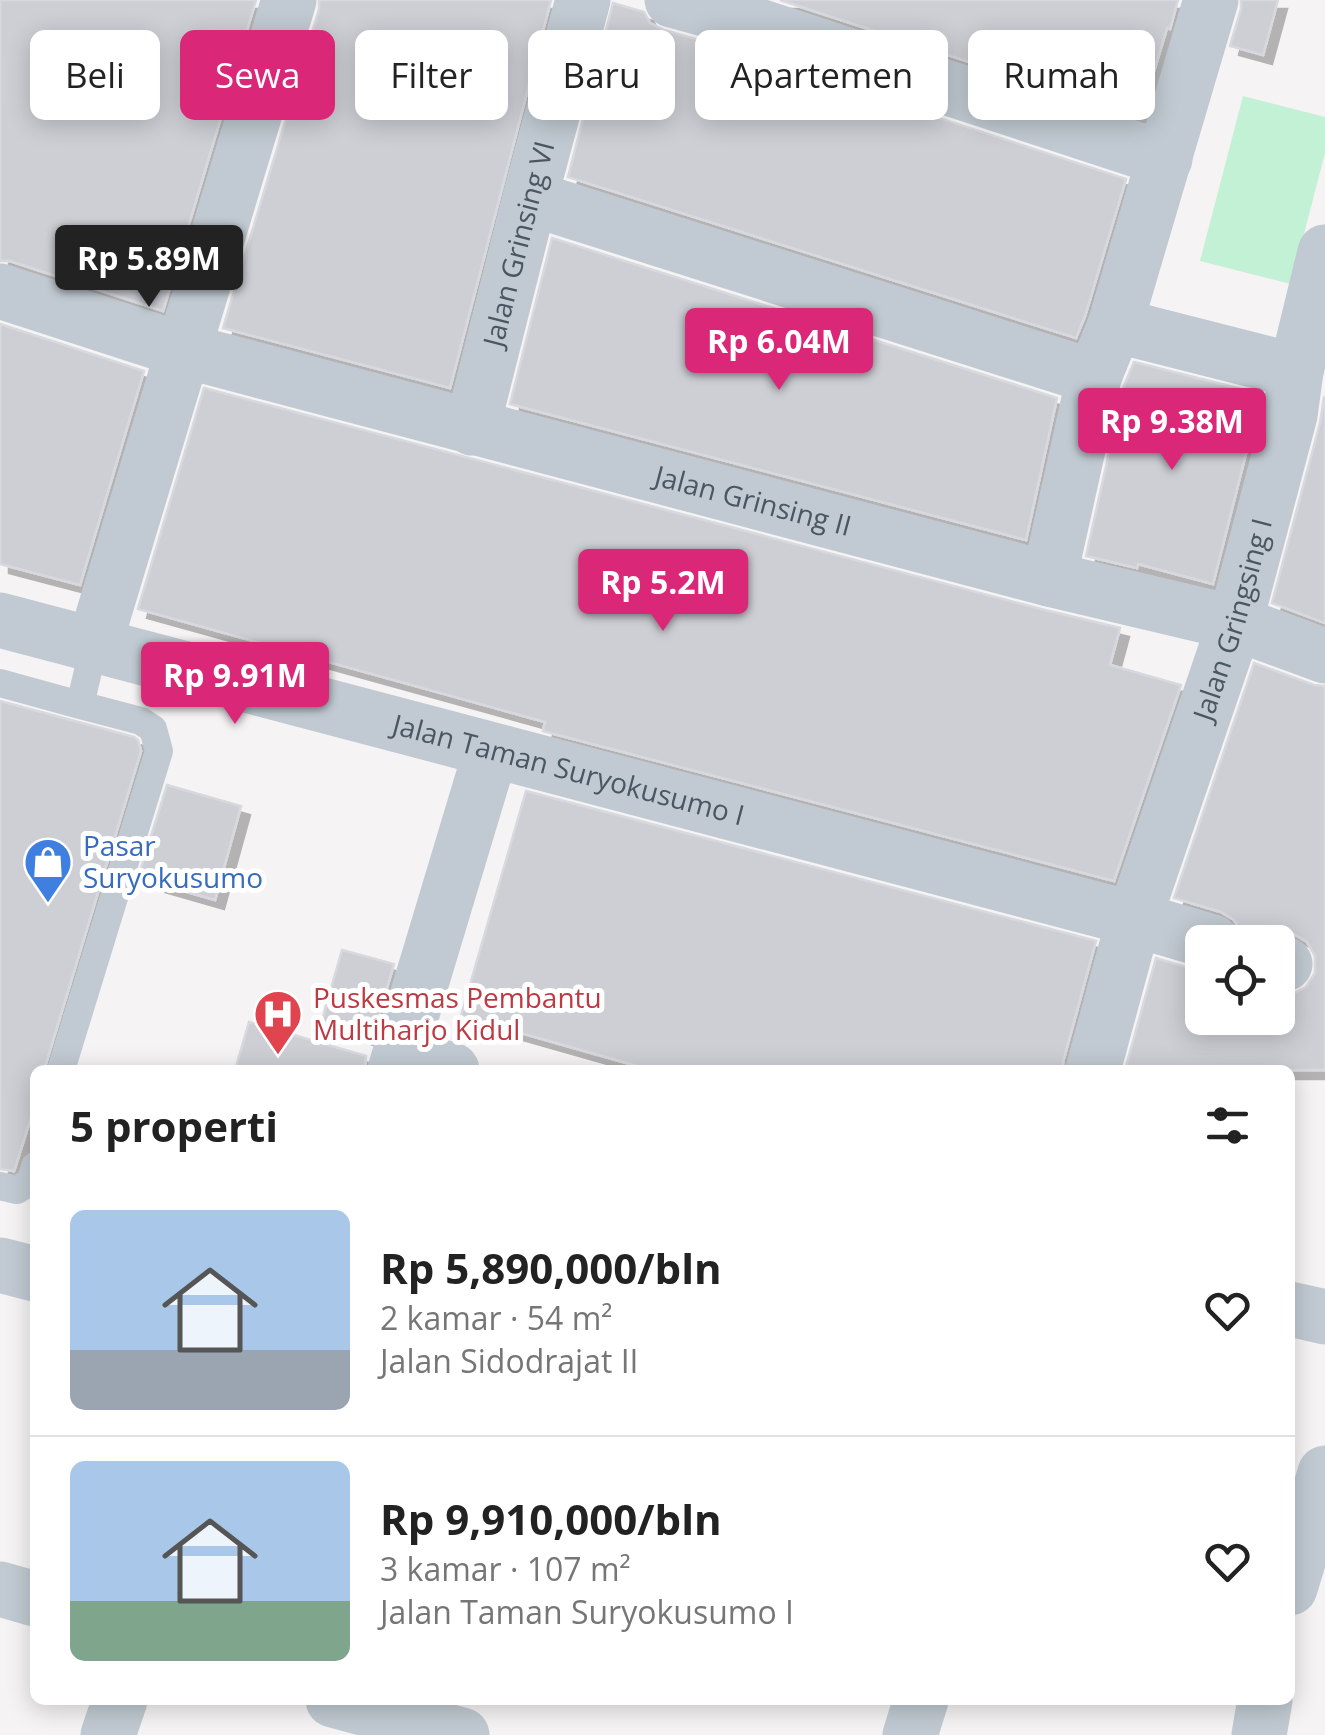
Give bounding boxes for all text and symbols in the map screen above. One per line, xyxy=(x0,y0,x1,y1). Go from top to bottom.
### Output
chip: Beli xyxy=(30,30,160,120)
chip: Sewa xyxy=(180,30,335,120)
chip: Filter xyxy=(355,30,508,120)
chip: Baru xyxy=(528,30,675,120)
chip: Apartemen xyxy=(695,30,948,120)
chip: Rumah xyxy=(968,30,1155,120)
street label: Jalan Grinsing VI xyxy=(473,137,562,353)
pin: Rp 5.89M xyxy=(46,225,252,310)
text: Rp 5.89M xyxy=(77,236,221,279)
pin: Rp 6.04M xyxy=(676,308,882,393)
text: Rp 6.04M xyxy=(707,319,851,362)
pin: Rp 9.38M xyxy=(1069,388,1275,473)
text: Rp 9.38M xyxy=(1100,399,1244,442)
street label: Jalan Grinsing II xyxy=(648,455,856,544)
street label: Jalan Gringsing I xyxy=(1182,514,1280,728)
pin: Rp 5.2M xyxy=(571,549,755,634)
text: Rp 5.2M xyxy=(600,560,726,603)
pin: Rp 9.91M xyxy=(132,642,338,727)
text: Rp 9.91M xyxy=(163,653,307,696)
street label: Jalan Taman Suryokusumo I xyxy=(386,704,749,833)
place label: Pasar Suryokusumo xyxy=(83,826,263,896)
shop icon: Pasar Suryokusumo xyxy=(22,836,74,904)
map controls xyxy=(1185,925,1295,1035)
button: locate xyxy=(1185,925,1295,1035)
place label: Puskesmas Pembantu Multiharjo Kidul xyxy=(313,978,602,1048)
hospital icon: Puskesmas Pembantu Multiharjo Kidul xyxy=(252,988,304,1056)
text: 5 properti xyxy=(70,1097,278,1154)
icon: filters xyxy=(1200,1098,1255,1153)
text: Rp 5,890,000/bln xyxy=(380,1239,722,1296)
icon: home xyxy=(150,1250,270,1370)
icon: heart xyxy=(1200,1283,1255,1338)
text: 2 kamar · 54 m² xyxy=(380,1296,612,1339)
text: Jalan Sidodrajat II xyxy=(380,1339,639,1382)
text: Rp 9,910,000/bln xyxy=(380,1490,722,1547)
icon: home xyxy=(150,1501,270,1621)
icon: heart xyxy=(1200,1534,1255,1589)
text: 3 kamar · 107 m² xyxy=(380,1547,631,1590)
text: Jalan Taman Suryokusumo I xyxy=(380,1590,794,1633)

